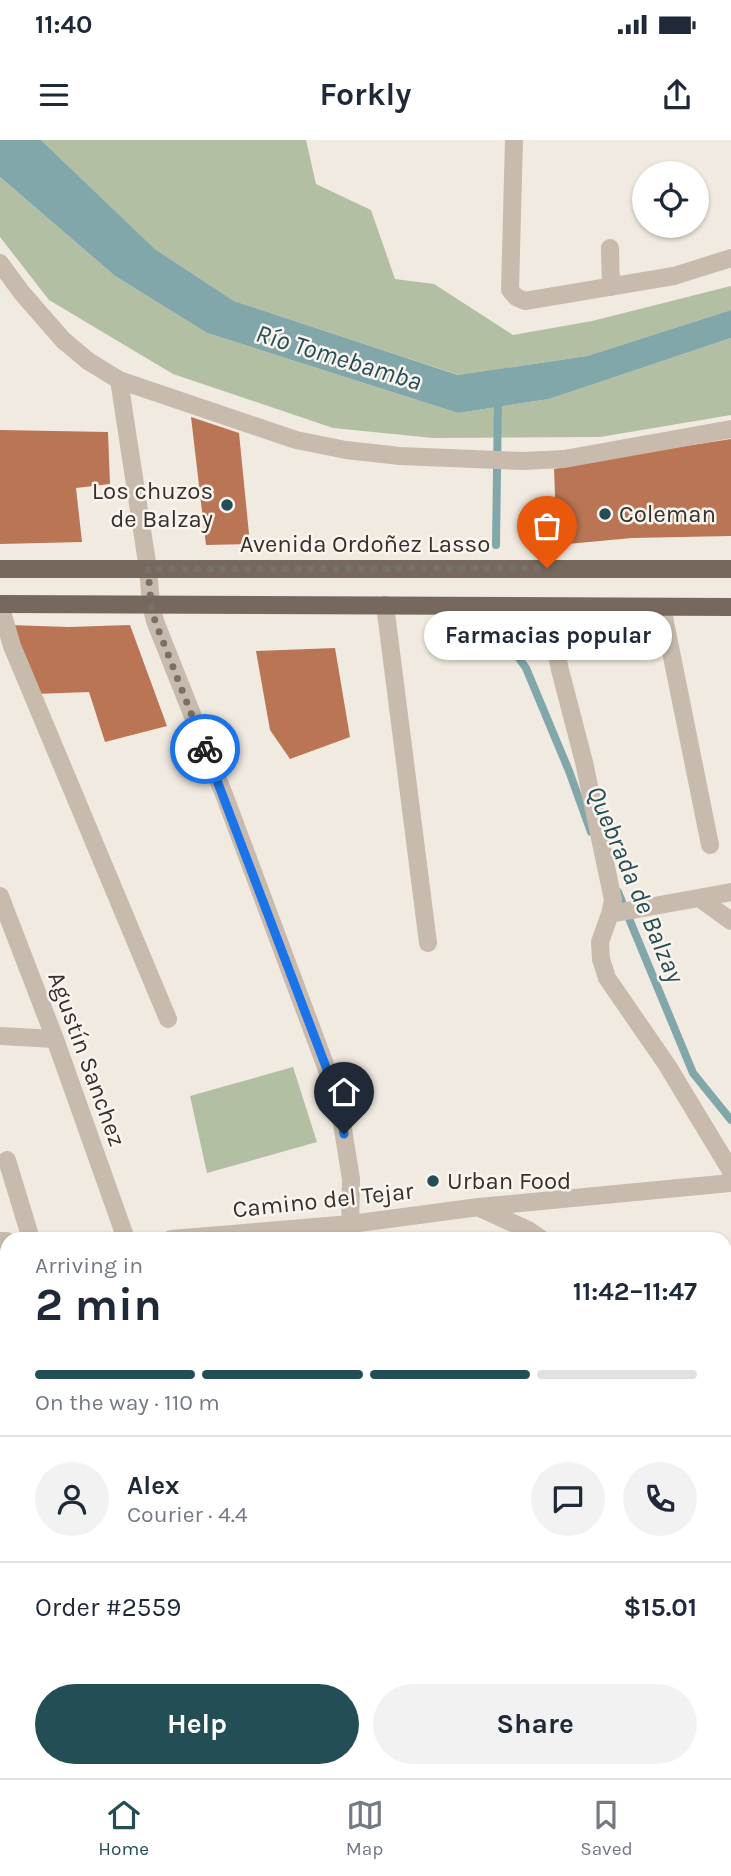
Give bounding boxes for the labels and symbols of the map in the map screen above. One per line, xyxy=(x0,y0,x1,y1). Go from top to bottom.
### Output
water label: Río Tomebamba xyxy=(252,318,425,397)
place label: Los chuzos de Balzay xyxy=(92,477,213,533)
pin xyxy=(517,496,577,568)
marker: Los chuzos de Balzay xyxy=(219,497,235,513)
place label: Coleman xyxy=(619,500,716,528)
marker: Coleman xyxy=(597,506,613,522)
street label: Avenida Ordoñez Lasso xyxy=(240,530,490,558)
callout: Farmacias popular xyxy=(423,610,671,659)
courier xyxy=(170,714,240,784)
water label: Quebrada de Balzay xyxy=(580,781,691,988)
street label: Agustín Sanchez xyxy=(42,968,132,1150)
pin xyxy=(314,1062,374,1134)
place label: Urban Food xyxy=(447,1167,571,1195)
marker: Urban Food xyxy=(425,1173,441,1189)
street label: Camino del Tejar xyxy=(231,1177,415,1223)

